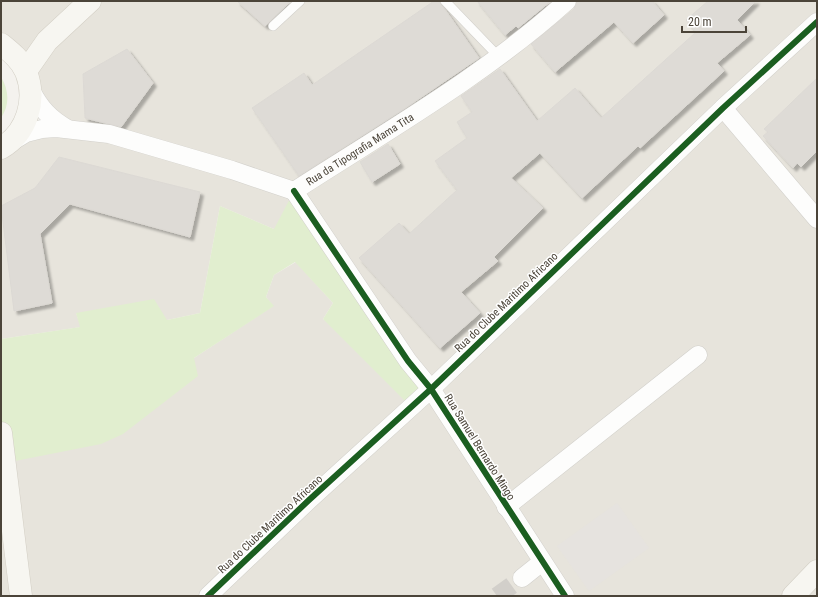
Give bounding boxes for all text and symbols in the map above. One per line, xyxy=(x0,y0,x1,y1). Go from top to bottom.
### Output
scale bar xyxy=(682,8,746,34)
text: 20 m xyxy=(688,15,712,29)
street label: Rua da Tipografia Mama Tita xyxy=(304,111,416,188)
street label: Rua do Clube Maritimo Africano xyxy=(452,249,561,355)
street label: Rua Samuel Bernardo Mingo xyxy=(442,392,518,503)
street label: Rua do Clube Maritimo Africano xyxy=(215,472,326,576)

